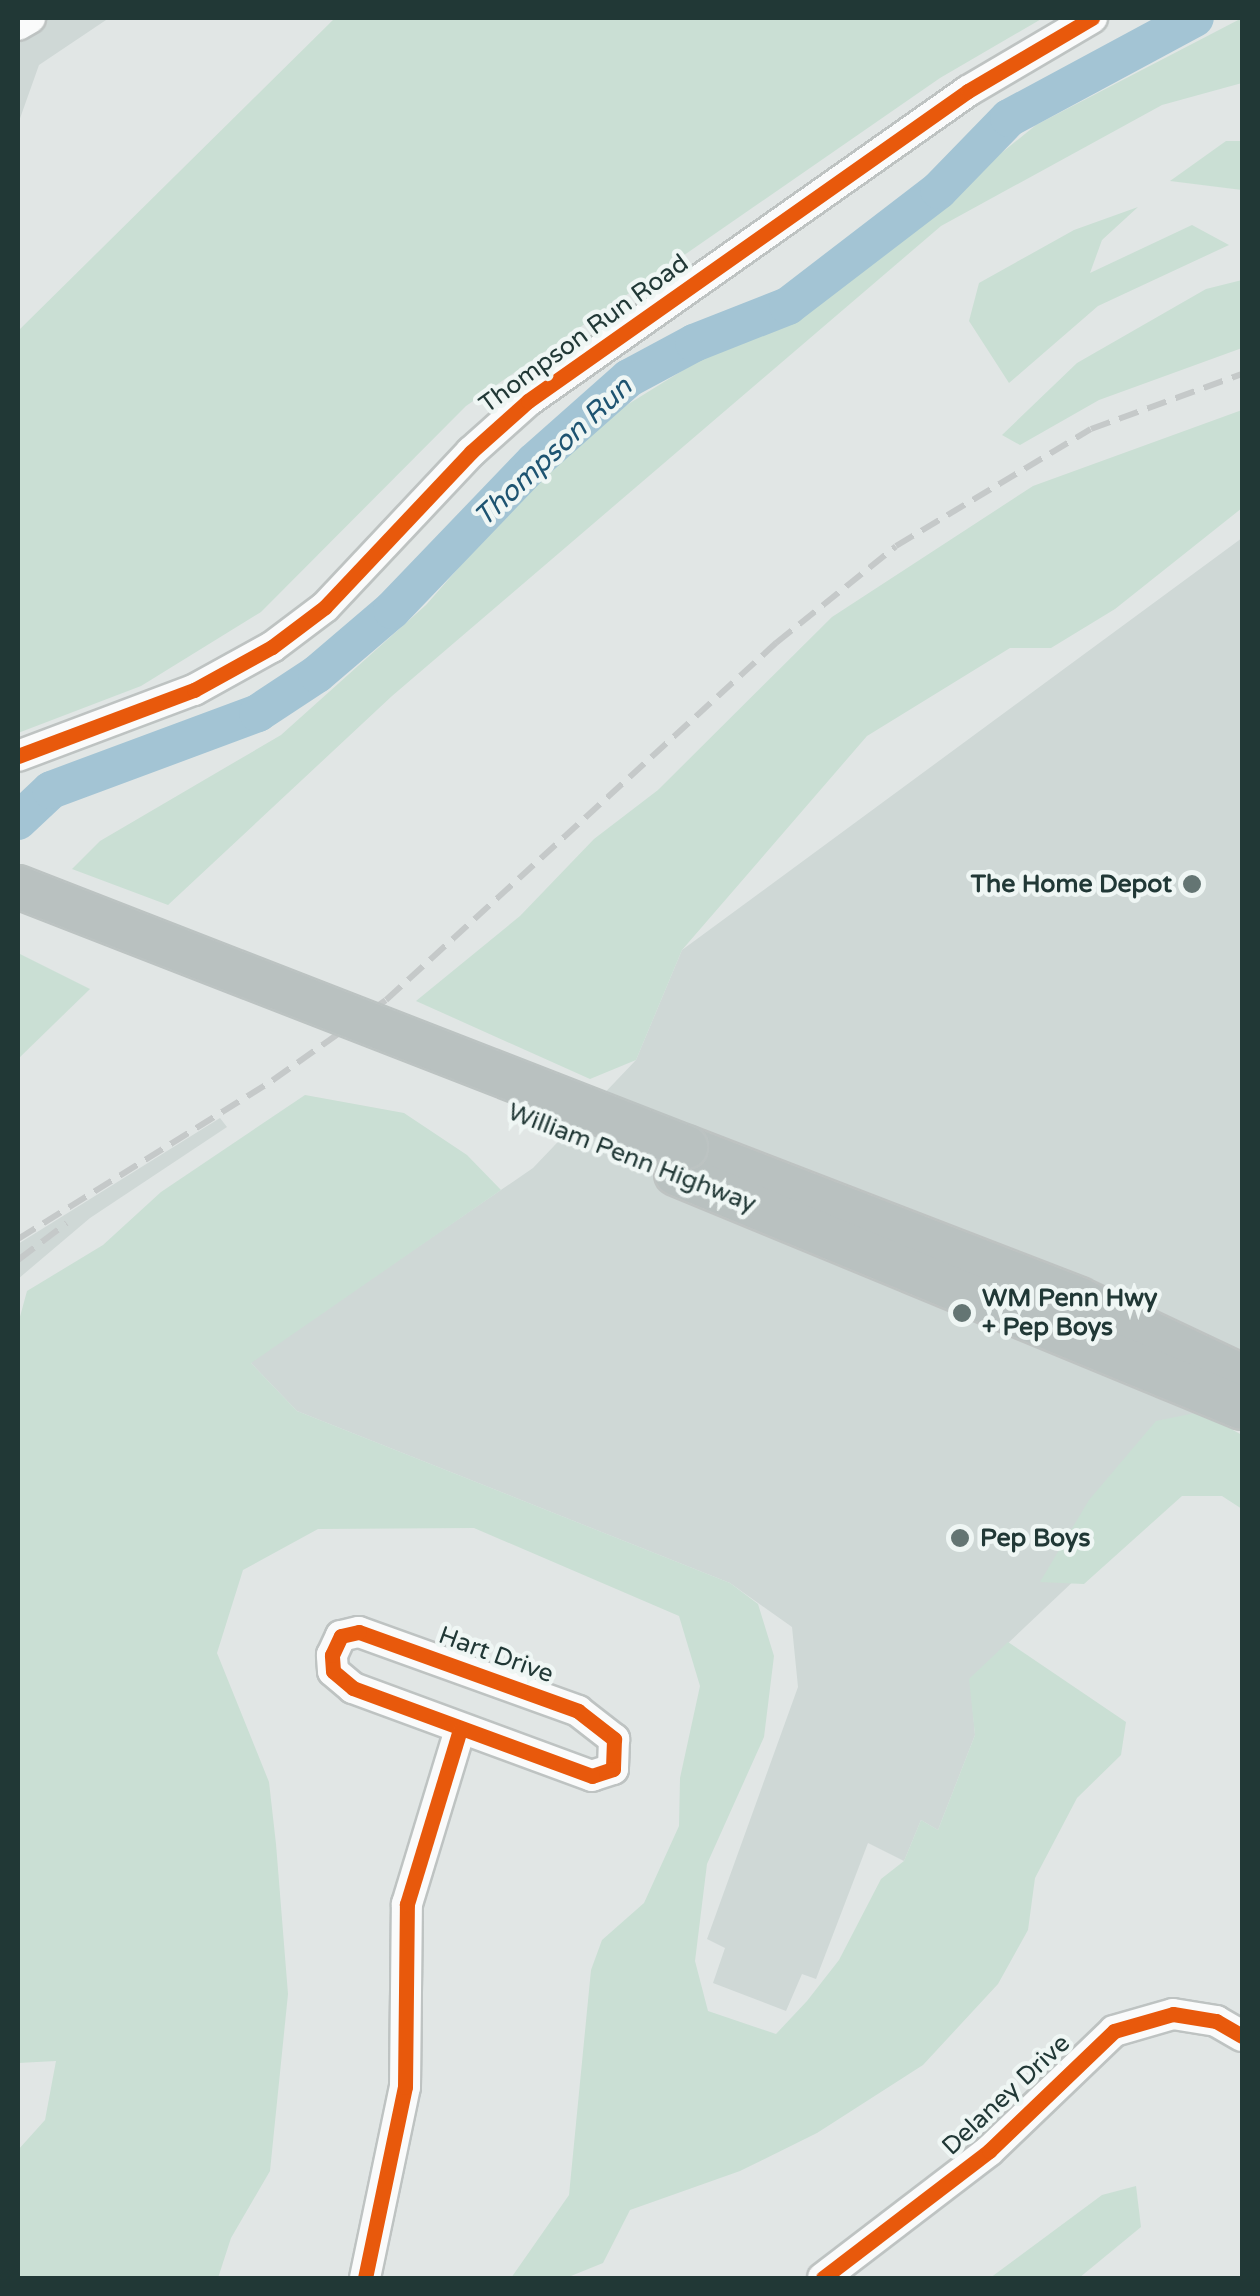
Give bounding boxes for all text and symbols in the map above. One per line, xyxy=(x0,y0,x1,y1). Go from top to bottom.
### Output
street label: Thompson Run Road xyxy=(474,248,694,420)
water label: Thompson Run xyxy=(467,370,639,534)
place label: The Home Depot xyxy=(971,869,1172,899)
marker: The Home Depot xyxy=(1181,873,1203,895)
street label: William Penn Highway xyxy=(504,1097,760,1219)
place label: WM Penn Hwy + Pep Boys xyxy=(982,1284,1157,1343)
marker: WM Penn Hwy + Pep Boys xyxy=(951,1302,973,1324)
place label: Pep Boys xyxy=(980,1523,1091,1553)
marker: Pep Boys xyxy=(949,1527,971,1549)
street label: Hart Drive xyxy=(434,1620,558,1690)
street label: Delaney Drive xyxy=(936,2028,1076,2162)

